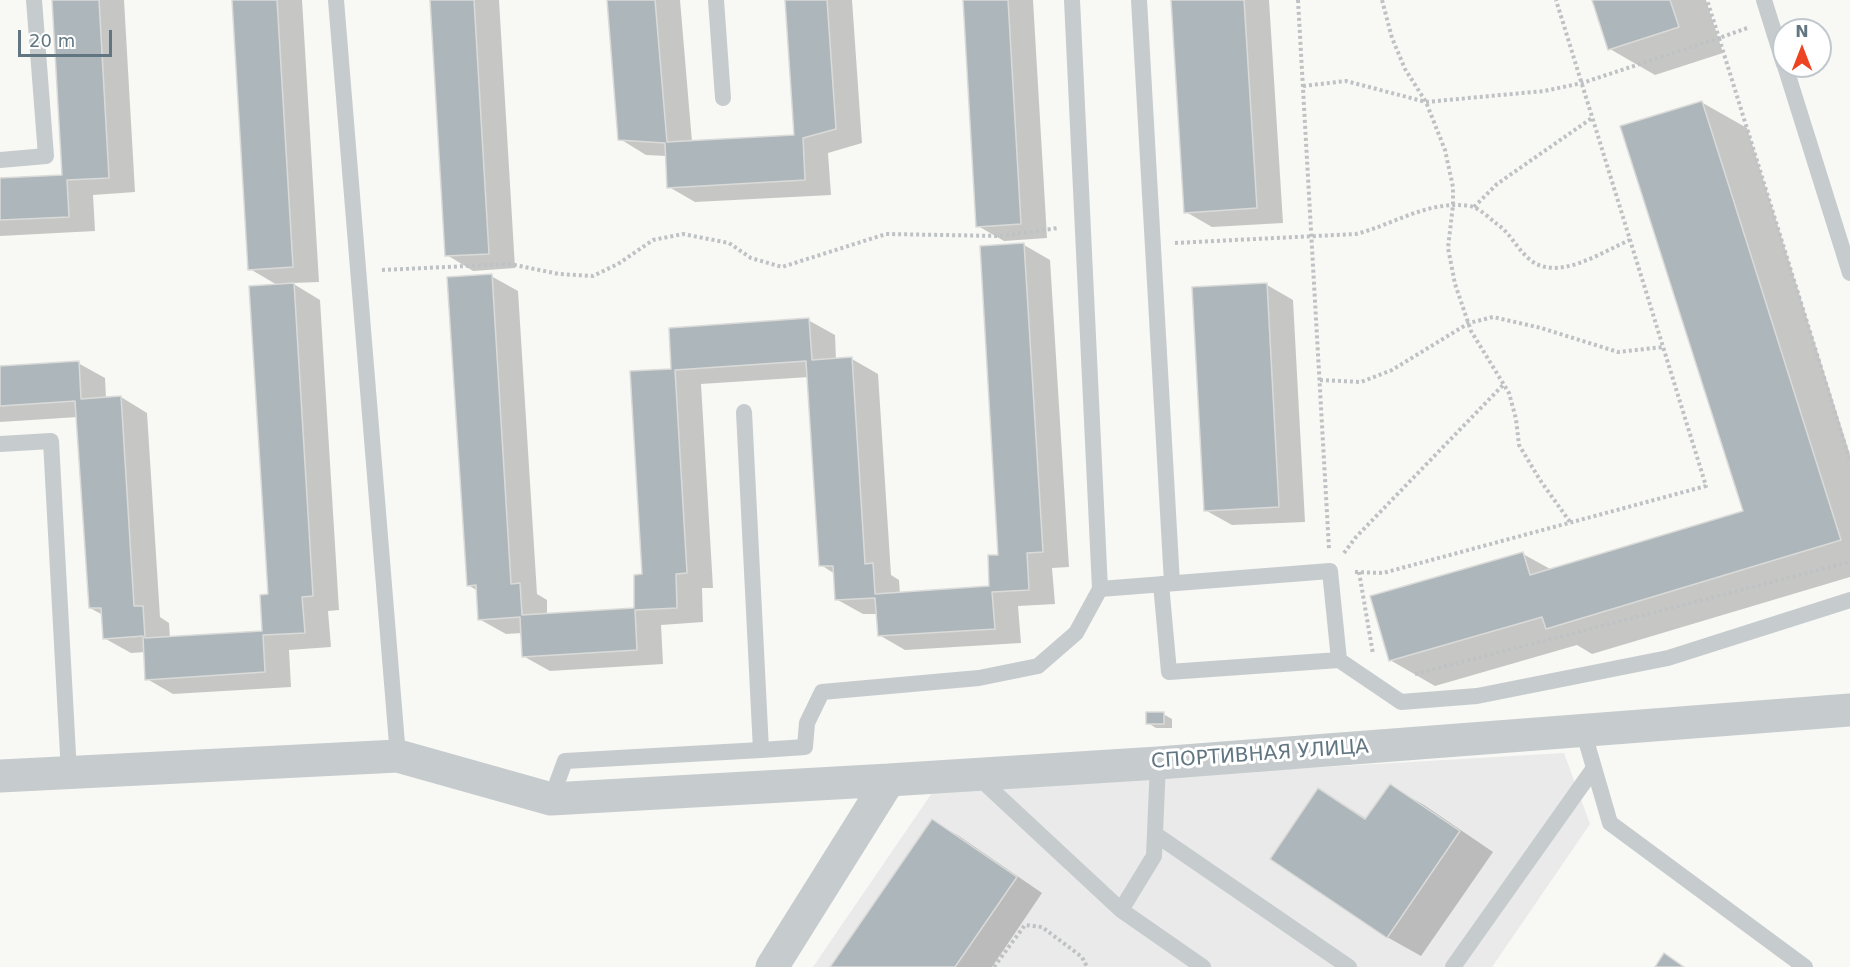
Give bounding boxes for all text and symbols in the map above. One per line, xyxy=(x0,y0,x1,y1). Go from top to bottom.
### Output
scale bar xyxy=(21,18,116,56)
north arrow xyxy=(1772,18,1832,78)
text: N xyxy=(1795,22,1809,41)
text: 20 m xyxy=(29,30,75,51)
street label: СПОРТИВНАЯ УЛИЦА xyxy=(1150,735,1370,775)

